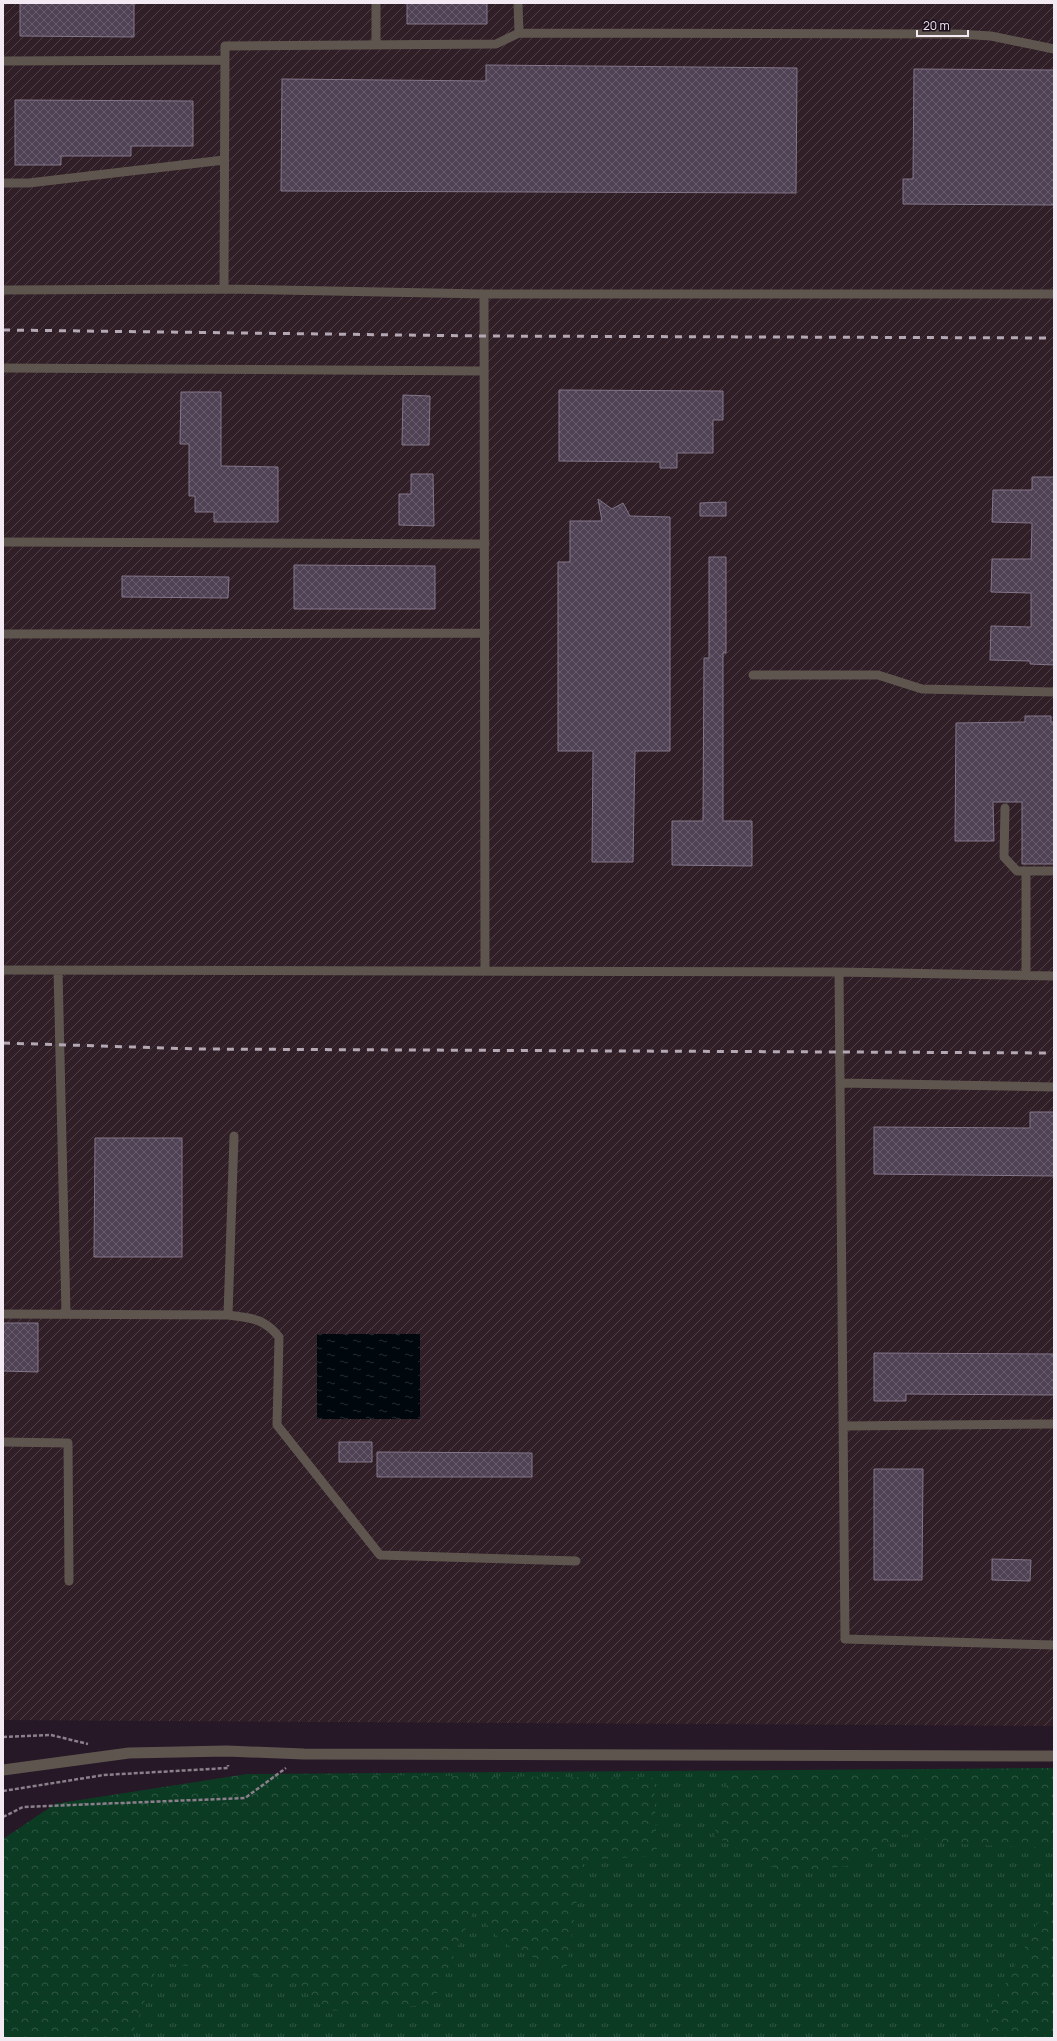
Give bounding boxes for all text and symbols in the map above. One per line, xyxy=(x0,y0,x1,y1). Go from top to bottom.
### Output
scale bar xyxy=(917,12,968,38)
text: 20 m xyxy=(923,17,950,34)

